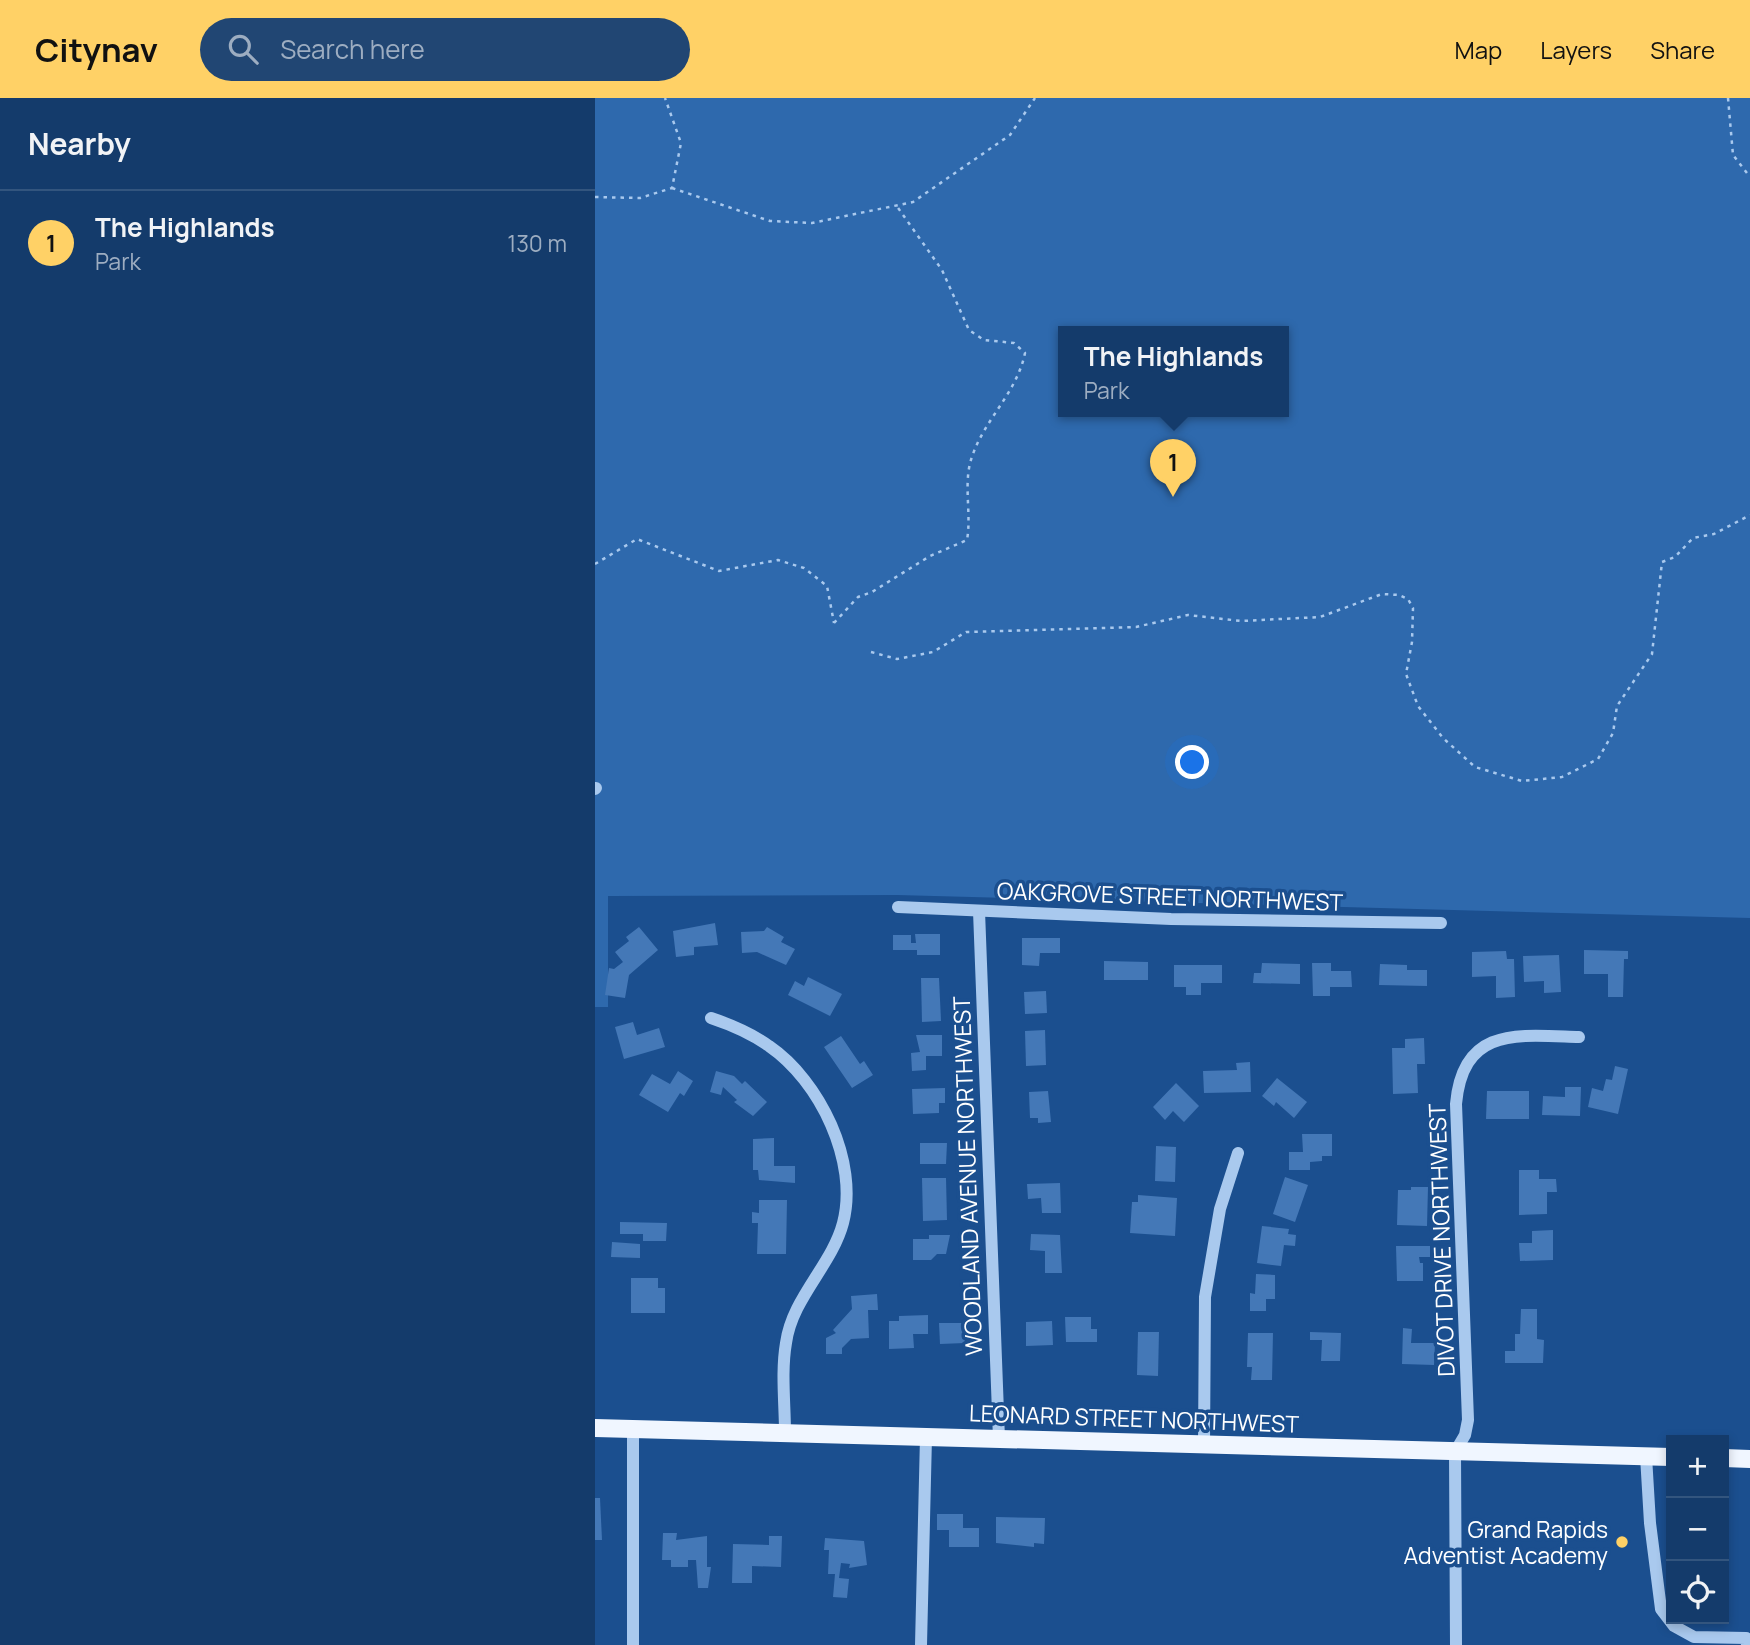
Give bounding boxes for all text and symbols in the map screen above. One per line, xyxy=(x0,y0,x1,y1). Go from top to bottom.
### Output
search box xyxy=(200,18,690,81)
text: Citynav xyxy=(35,27,158,72)
icon: search xyxy=(224,30,262,68)
text: Search here xyxy=(280,31,425,67)
text: Map xyxy=(1455,33,1502,66)
text: Layers xyxy=(1540,33,1612,66)
text: Share xyxy=(1650,33,1715,66)
text: Nearby xyxy=(28,123,131,164)
text: The Highlands xyxy=(95,209,275,245)
text: 1 xyxy=(46,227,56,259)
text: 130 m xyxy=(507,227,567,259)
text: Park xyxy=(95,245,141,277)
popup xyxy=(1058,326,1289,417)
text: The Highlands xyxy=(1084,338,1263,374)
text: Park xyxy=(1084,374,1130,406)
pin: 1 xyxy=(1150,439,1196,497)
your location xyxy=(1175,745,1209,779)
street label: OAKGROVE STREET NORTHWEST xyxy=(996,874,1344,918)
street label: WOODLAND AVENUE NORTHWEST xyxy=(945,995,989,1356)
street label: DIVOT DRIVE NORTHWEST xyxy=(1420,1103,1462,1377)
street label: LEONARD STREET NORTHWEST xyxy=(968,1396,1300,1440)
map controls xyxy=(1666,1435,1729,1624)
button: + xyxy=(1666,1435,1729,1498)
button: − xyxy=(1666,1498,1729,1561)
place label: Grand Rapids Adventist Academy xyxy=(1403,1513,1608,1571)
marker: Grand Rapids Adventist Academy xyxy=(1614,1534,1630,1550)
button: locate xyxy=(1666,1561,1729,1624)

